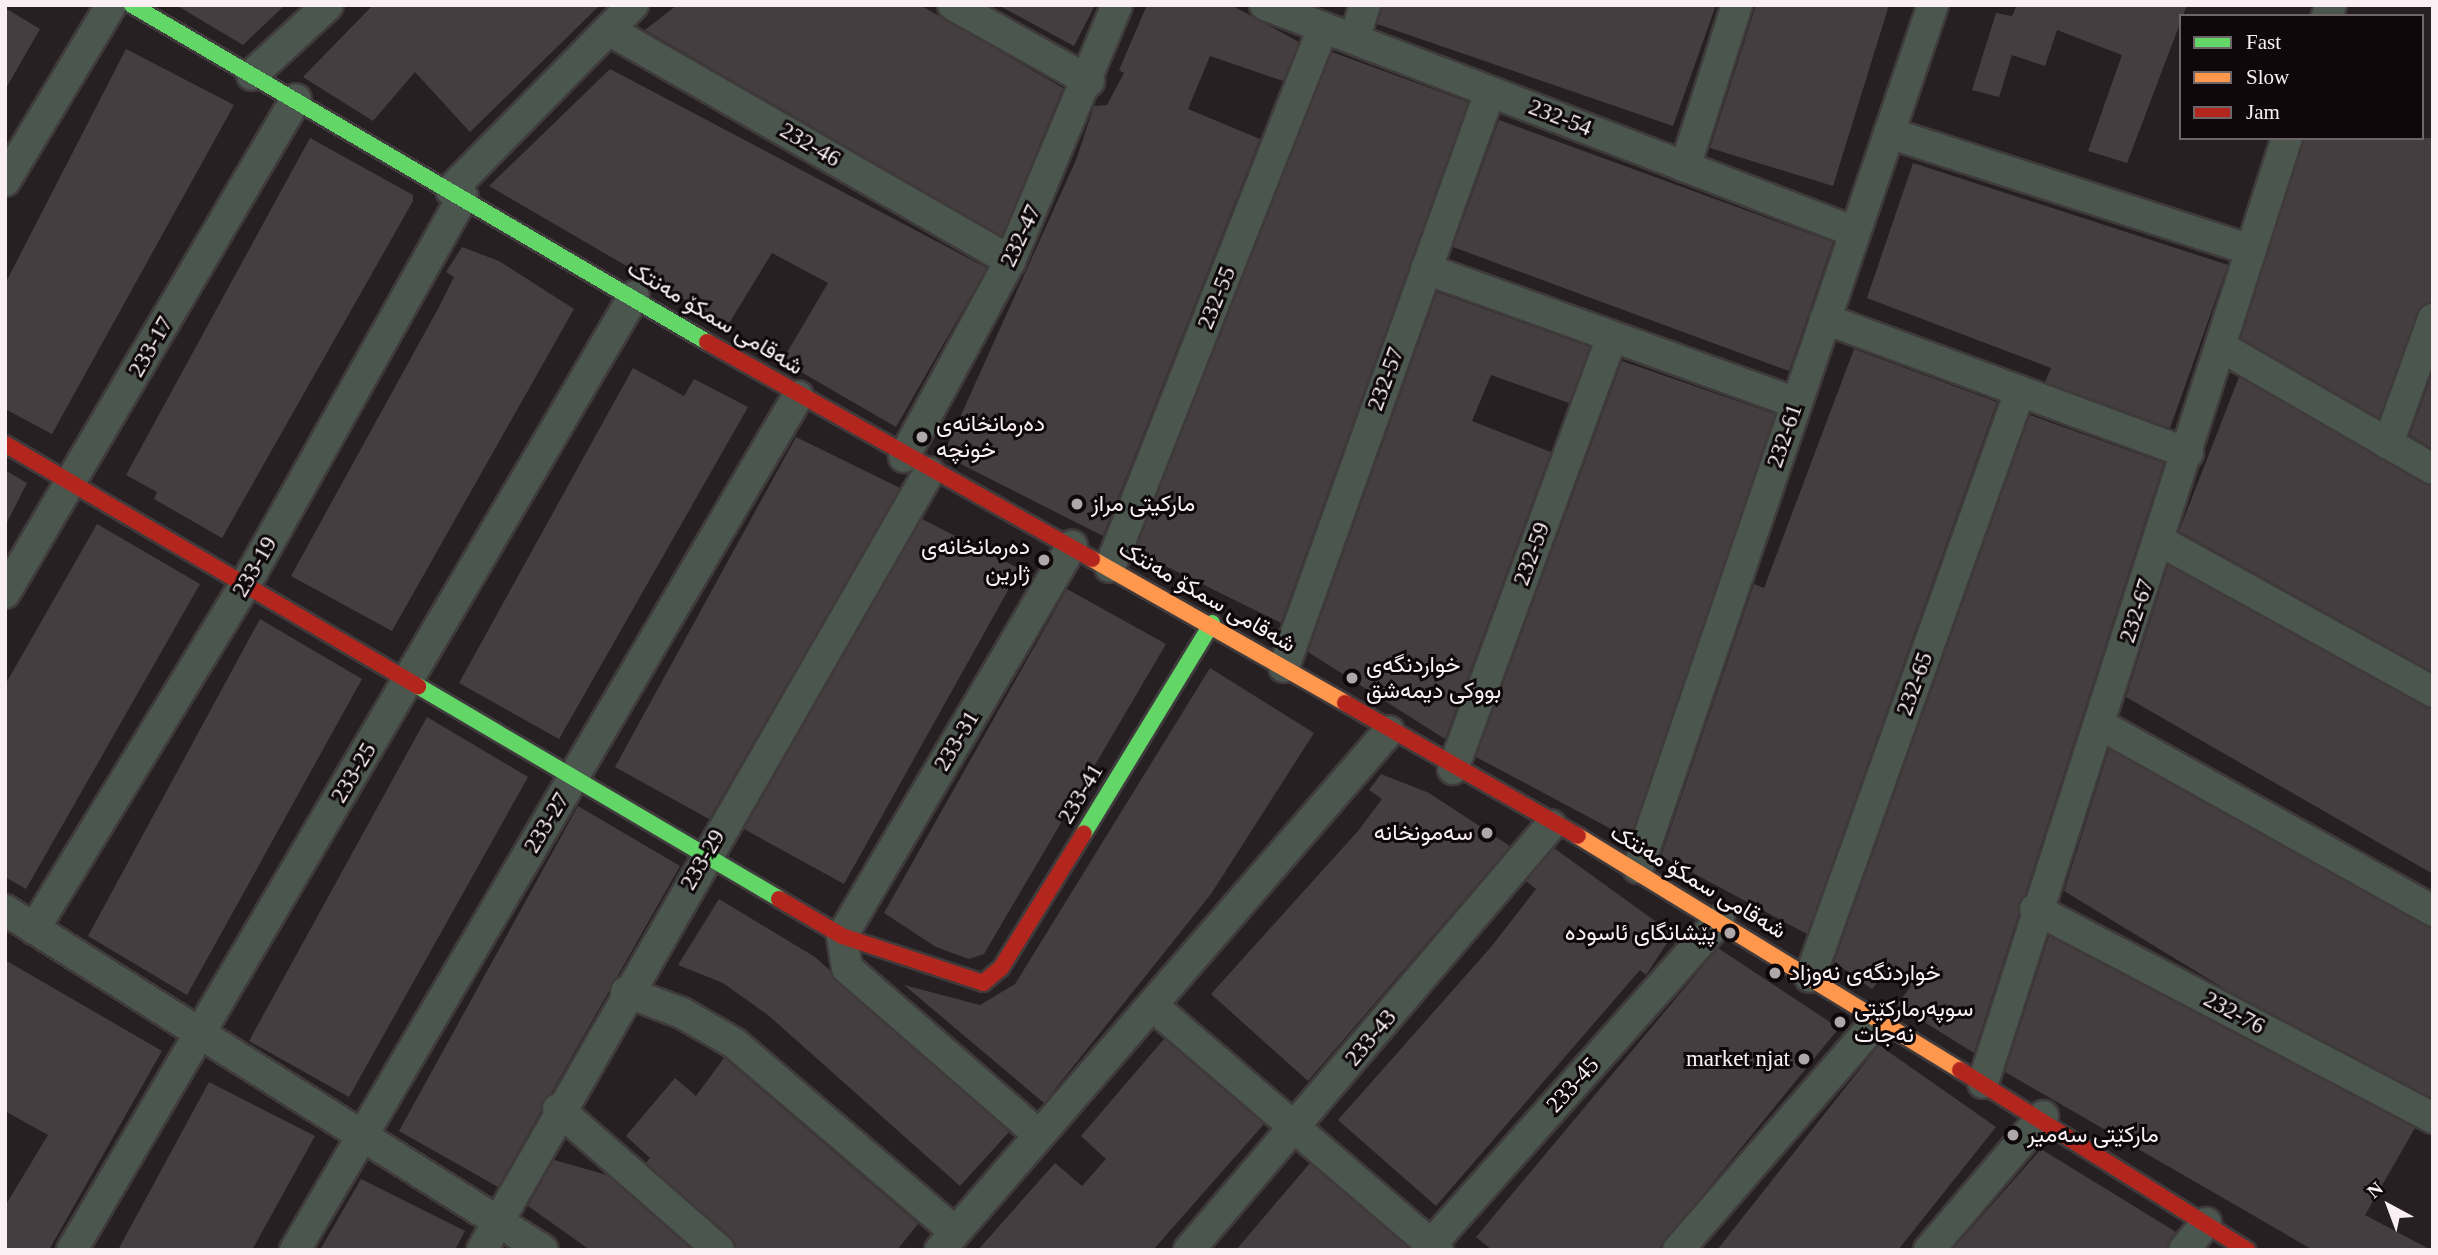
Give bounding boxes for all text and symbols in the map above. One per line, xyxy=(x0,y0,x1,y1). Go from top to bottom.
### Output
legend xyxy=(2179,14,2424,140)
text: Fast xyxy=(2246,30,2281,54)
text: Slow xyxy=(2246,65,2289,89)
street label: 232-54 xyxy=(1525,93,1595,143)
text: Jam xyxy=(2246,100,2280,124)
street label: 232-46 xyxy=(775,117,845,173)
street label: 232-47 xyxy=(995,201,1047,271)
street label: شەقامی سمکۆ مەنتک xyxy=(622,255,808,381)
street label: 232-55 xyxy=(1192,263,1242,333)
street label: 233-17 xyxy=(123,312,179,382)
street label: 232-57 xyxy=(1362,344,1410,414)
street label: 232-61 xyxy=(1761,401,1809,471)
place label: دەرمانخانەی خونچە xyxy=(936,410,1045,464)
marker: دەرمانخانەی خونچە xyxy=(914,429,930,445)
place label: مارکیتی مراز xyxy=(1091,490,1195,518)
marker: مارکیتی مراز xyxy=(1069,496,1085,512)
street label: 232-59 xyxy=(1508,519,1556,589)
street label: 233-19 xyxy=(227,532,283,602)
place label: دەرمانخانەی ژارین xyxy=(921,533,1030,587)
street label: شەقامی سمکۆ مەنتک xyxy=(1113,535,1301,659)
marker: دەرمانخانەی ژارین xyxy=(1036,552,1052,568)
street label: 232-67 xyxy=(2114,576,2160,646)
street label: 232-65 xyxy=(1891,649,1939,719)
place label: خواردنگەی بووکی دیمەشق xyxy=(1366,651,1501,705)
marker: خواردنگەی بووکی دیمەشق xyxy=(1344,670,1360,686)
street label: 233-31 xyxy=(928,706,986,776)
street label: 233-25 xyxy=(325,738,383,808)
street label: 233-41 xyxy=(1052,759,1110,829)
street label: 233-27 xyxy=(518,788,576,858)
place label: سەمونخانە xyxy=(1374,819,1473,847)
street label: شەقامی سمکۆ مەنتک xyxy=(1605,819,1791,945)
street label: 233-29 xyxy=(675,825,731,895)
marker: سەمونخانە xyxy=(1479,825,1495,841)
place label: پێشانگای ئاسودە xyxy=(1565,919,1716,947)
marker: پێشانگای ئاسودە xyxy=(1722,925,1738,941)
place label: خواردنگەی نەوزاد xyxy=(1789,959,1941,987)
marker: خواردنگەی نەوزاد xyxy=(1767,965,1783,981)
street label: 232-76 xyxy=(2199,986,2269,1040)
place label: سوپەرمارکێتی نەجات xyxy=(1854,995,1973,1049)
street label: 233-43 xyxy=(1339,1004,1403,1072)
marker: سوپەرمارکێتی نەجات xyxy=(1832,1014,1848,1030)
place label: market njat xyxy=(1686,1045,1790,1073)
marker: market njat xyxy=(1796,1051,1812,1067)
street label: 233-45 xyxy=(1541,1052,1605,1118)
place label: مارکێتی سەمیر xyxy=(2027,1121,2159,1149)
marker: مارکێتی سەمیر xyxy=(2005,1127,2021,1143)
north arrow xyxy=(2354,1171,2424,1241)
text: N xyxy=(2363,1177,2387,1202)

